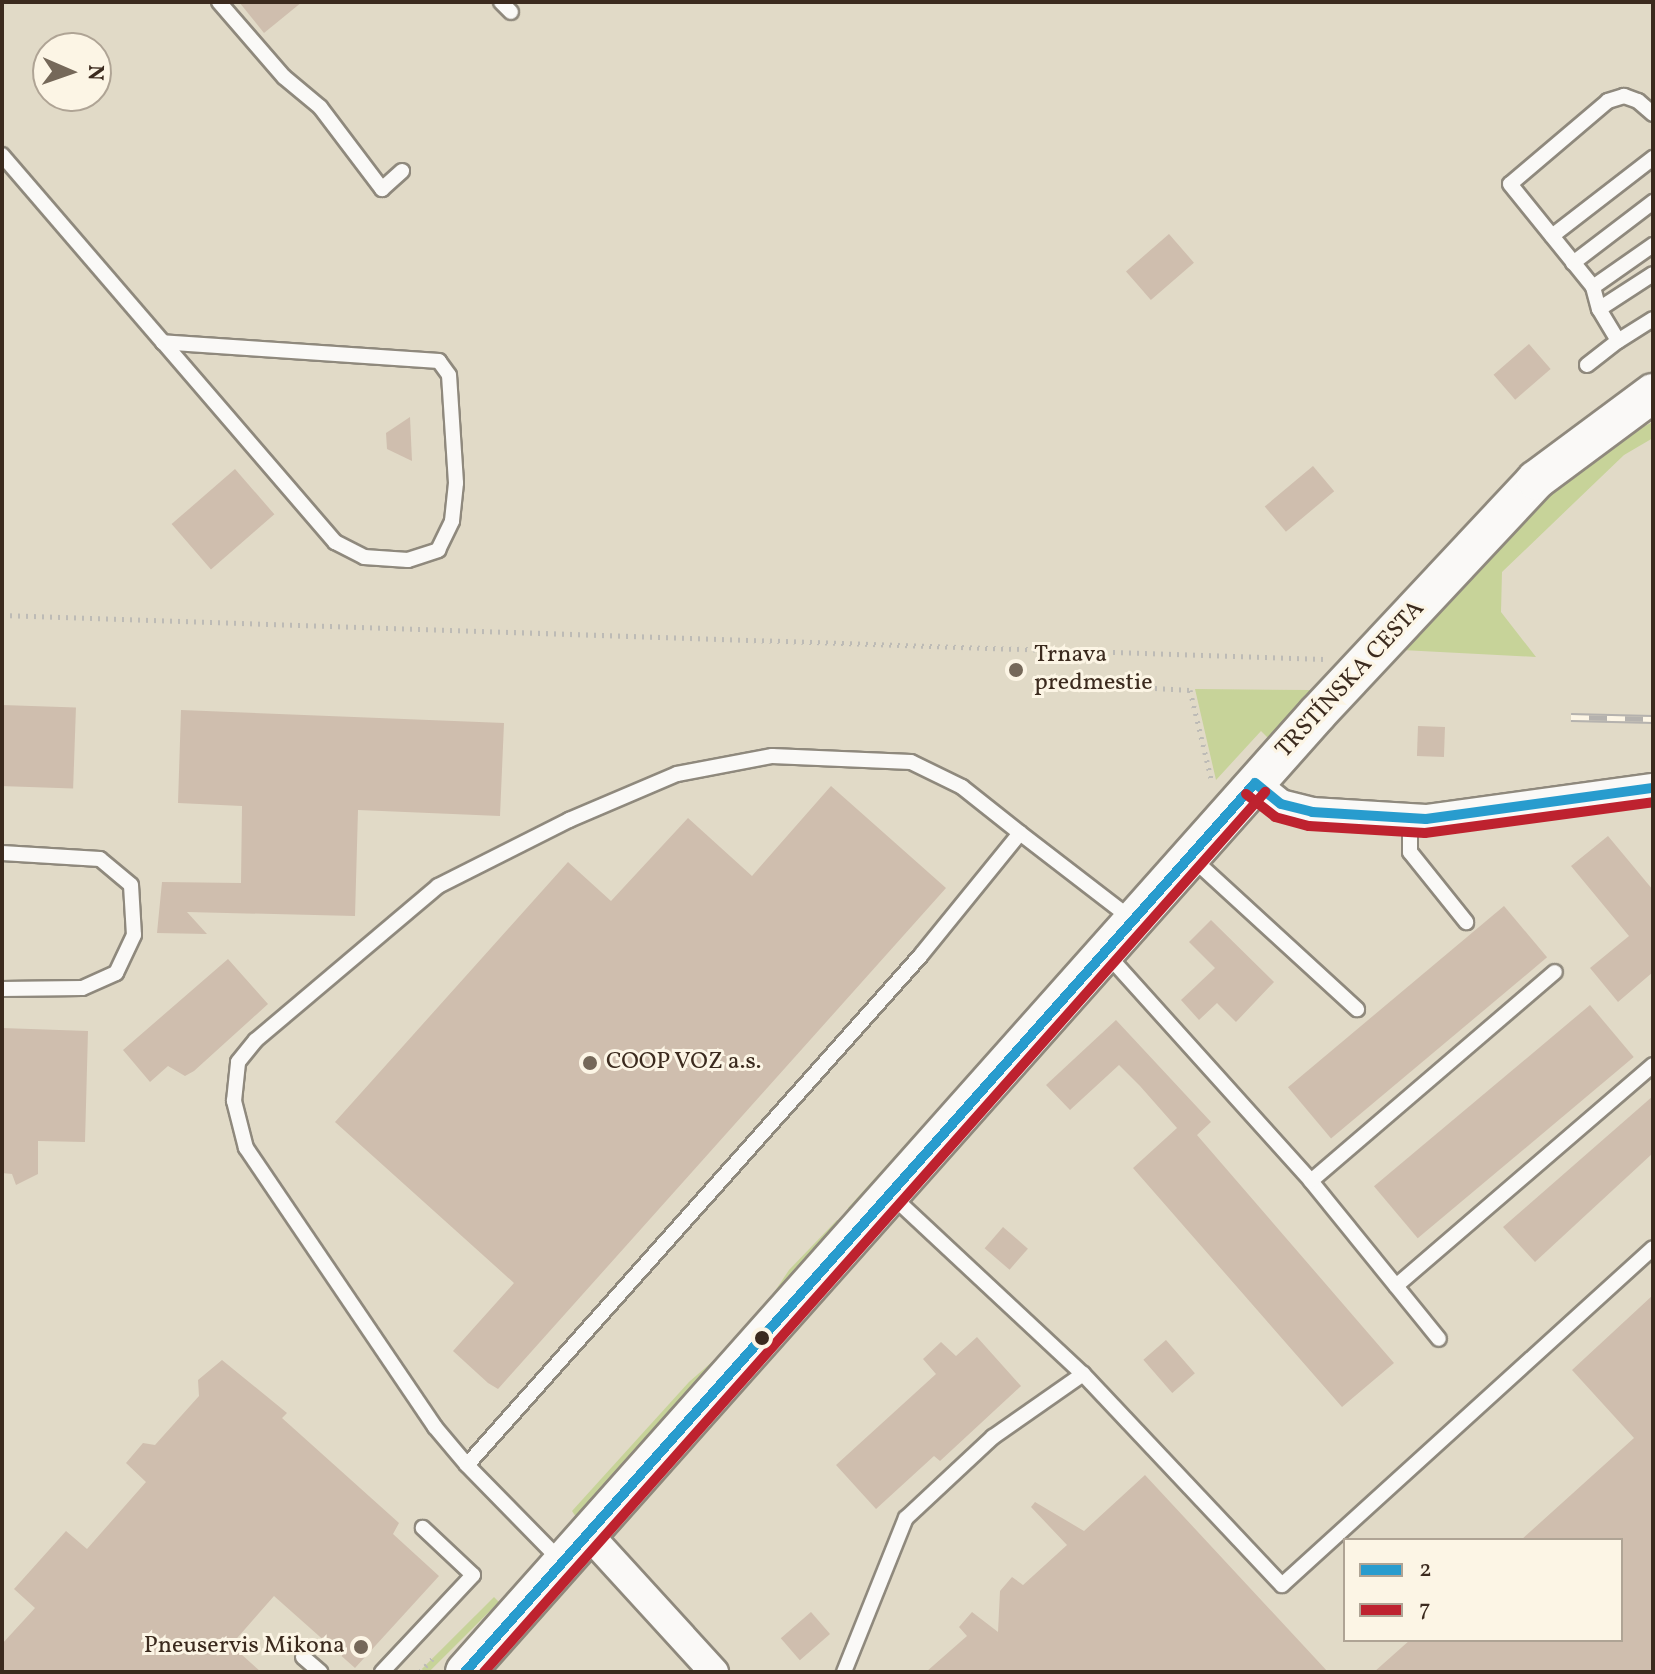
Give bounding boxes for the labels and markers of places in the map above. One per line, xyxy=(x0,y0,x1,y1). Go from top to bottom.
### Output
place label: Trnava predmestie xyxy=(1034,642,1153,698)
marker: Trnava predmestie xyxy=(1005,659,1027,681)
place label: COOP VOZ a.s. xyxy=(606,1049,762,1077)
marker: COOP VOZ a.s. xyxy=(581,1054,599,1072)
unlabelled marker xyxy=(754,1330,770,1346)
place label: Pneuservis Mikona xyxy=(144,1633,345,1661)
marker: Pneuservis Mikona xyxy=(352,1638,370,1656)

